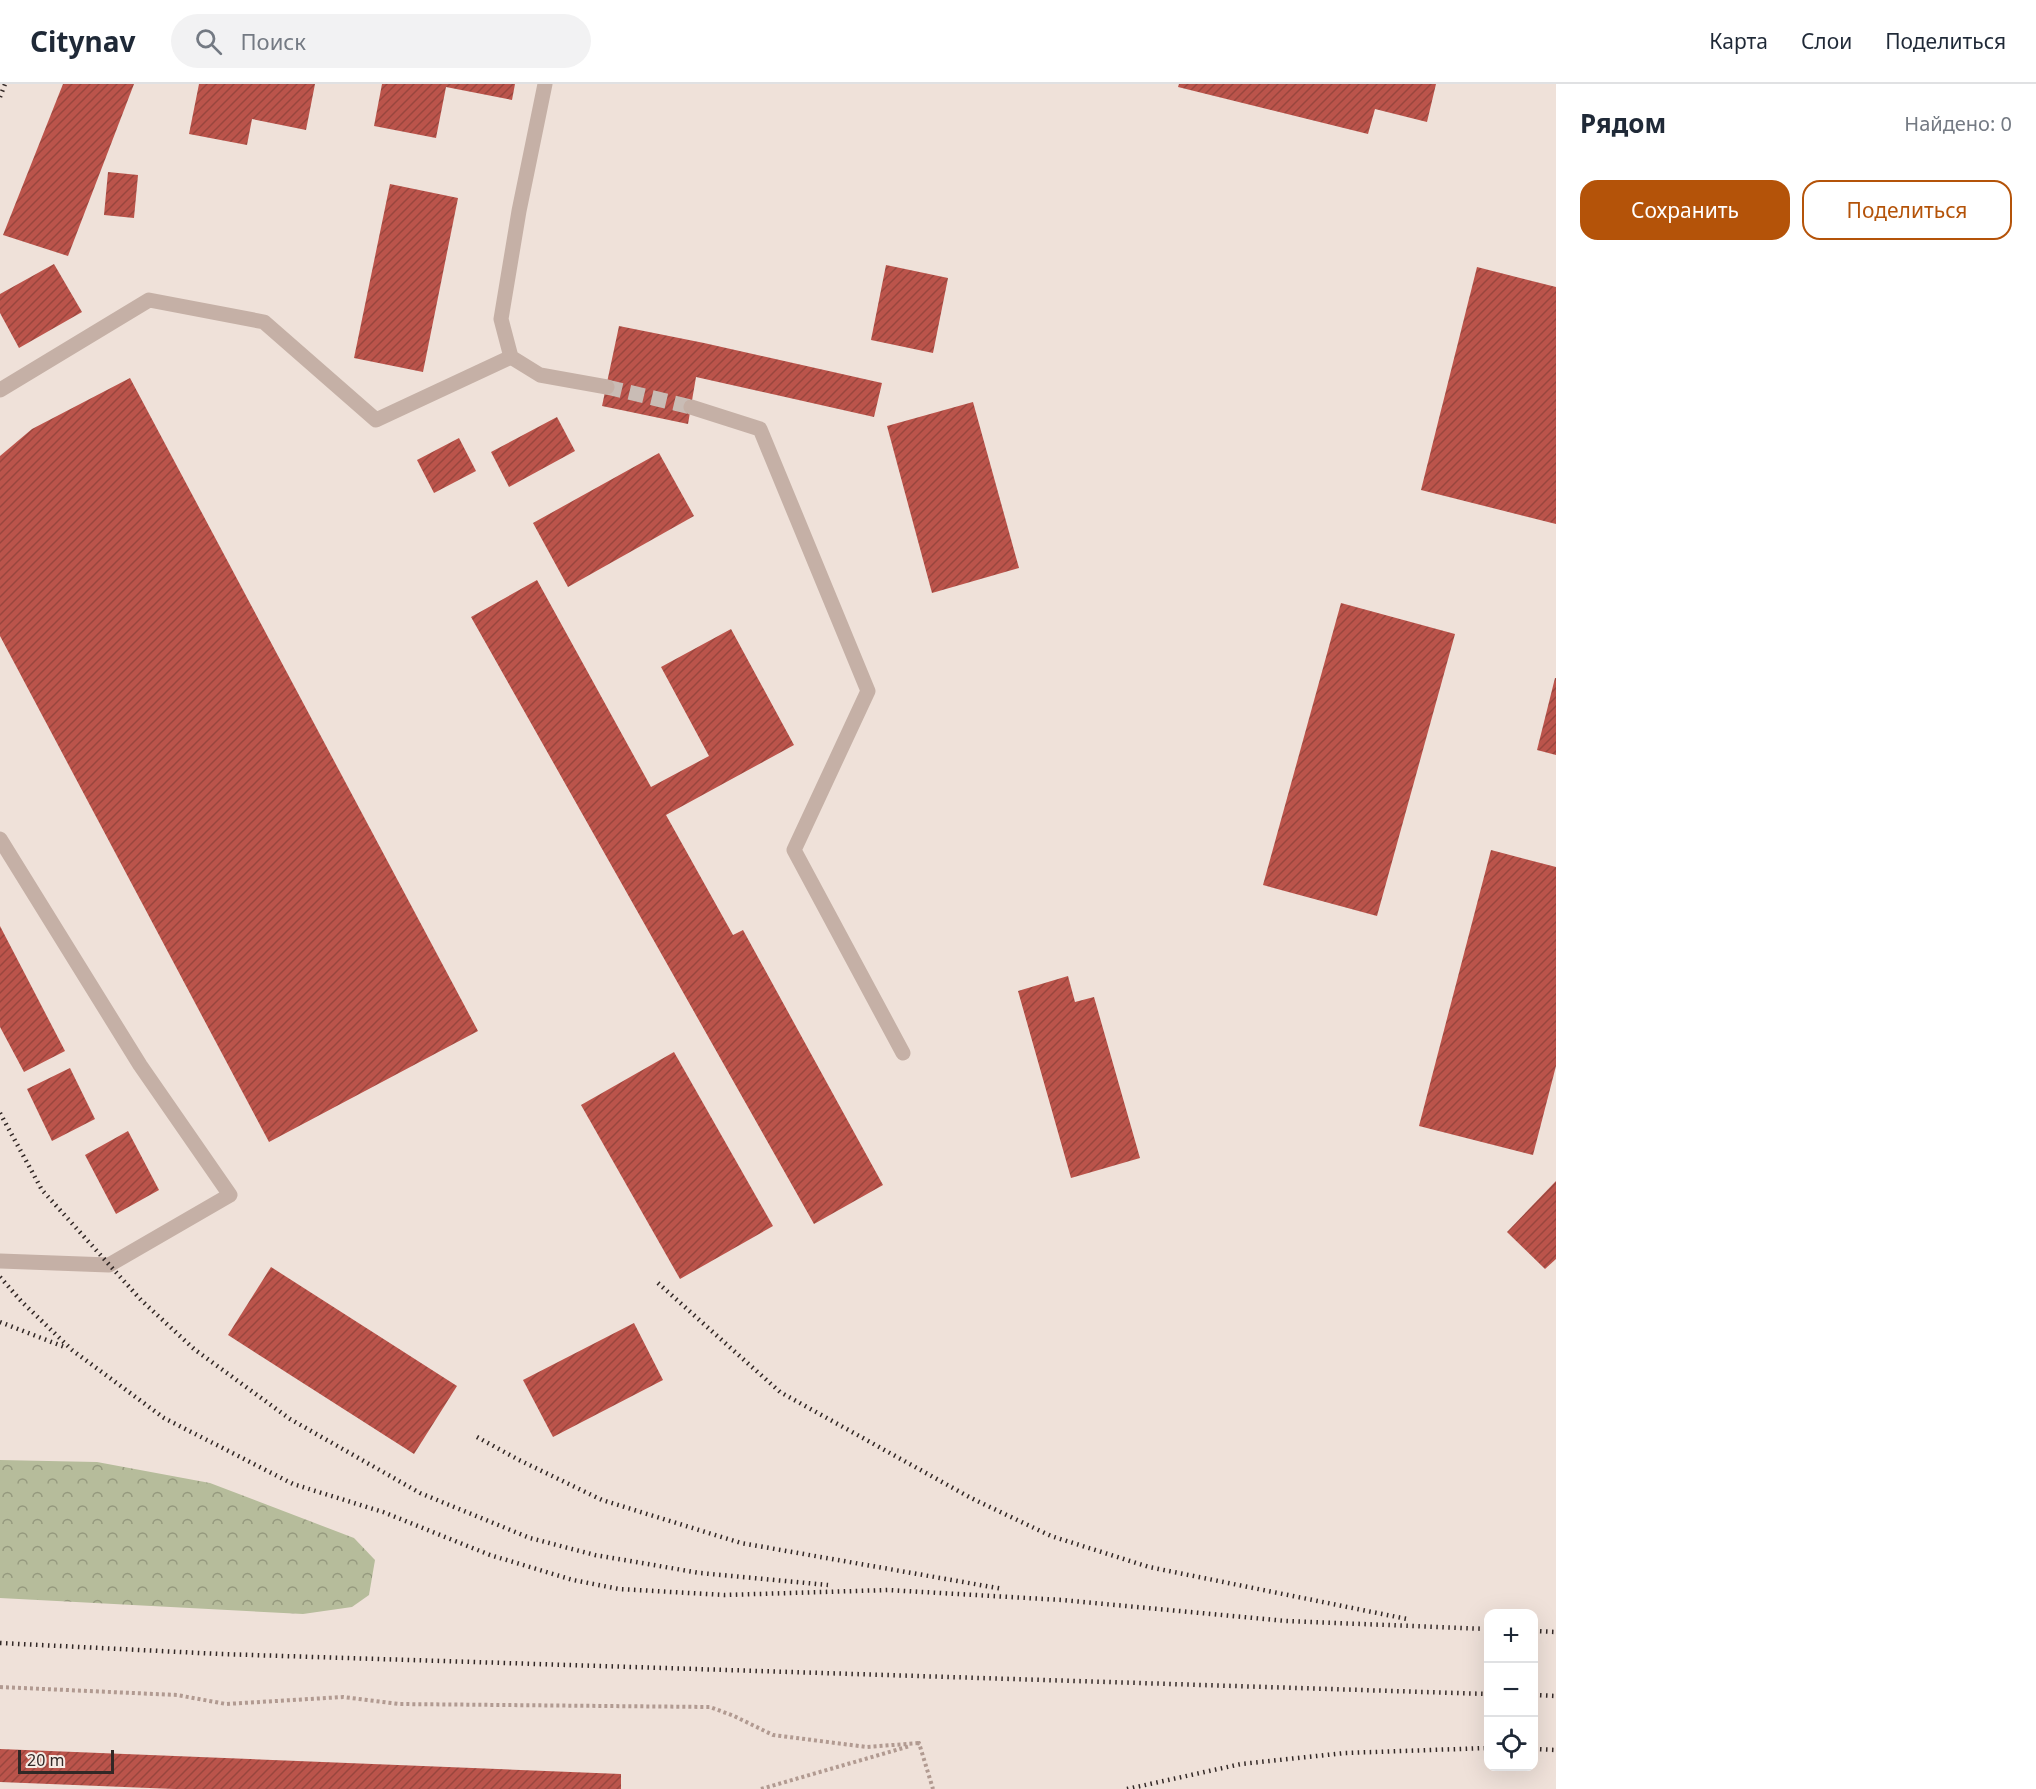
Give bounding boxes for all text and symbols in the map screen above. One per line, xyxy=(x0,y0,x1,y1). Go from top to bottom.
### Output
search box xyxy=(171,14,591,68)
text: Citynav xyxy=(30,22,135,60)
icon: search xyxy=(192,25,225,58)
text: Поиск xyxy=(240,26,306,56)
text: Карта xyxy=(1709,27,1768,55)
text: Слои xyxy=(1801,27,1852,55)
text: Поделиться xyxy=(1885,27,2006,55)
text: Рядом xyxy=(1580,105,1666,141)
text: Найдено: 0 xyxy=(1904,110,2012,137)
button: Сохранить xyxy=(1580,180,1790,240)
button: Поделиться xyxy=(1802,180,2012,240)
map controls xyxy=(1484,1609,1538,1771)
button: + xyxy=(1484,1609,1538,1663)
button: − xyxy=(1484,1663,1538,1717)
button: locate xyxy=(1484,1717,1538,1771)
scale bar xyxy=(18,1747,114,1774)
text: 20 m xyxy=(27,1749,64,1771)

